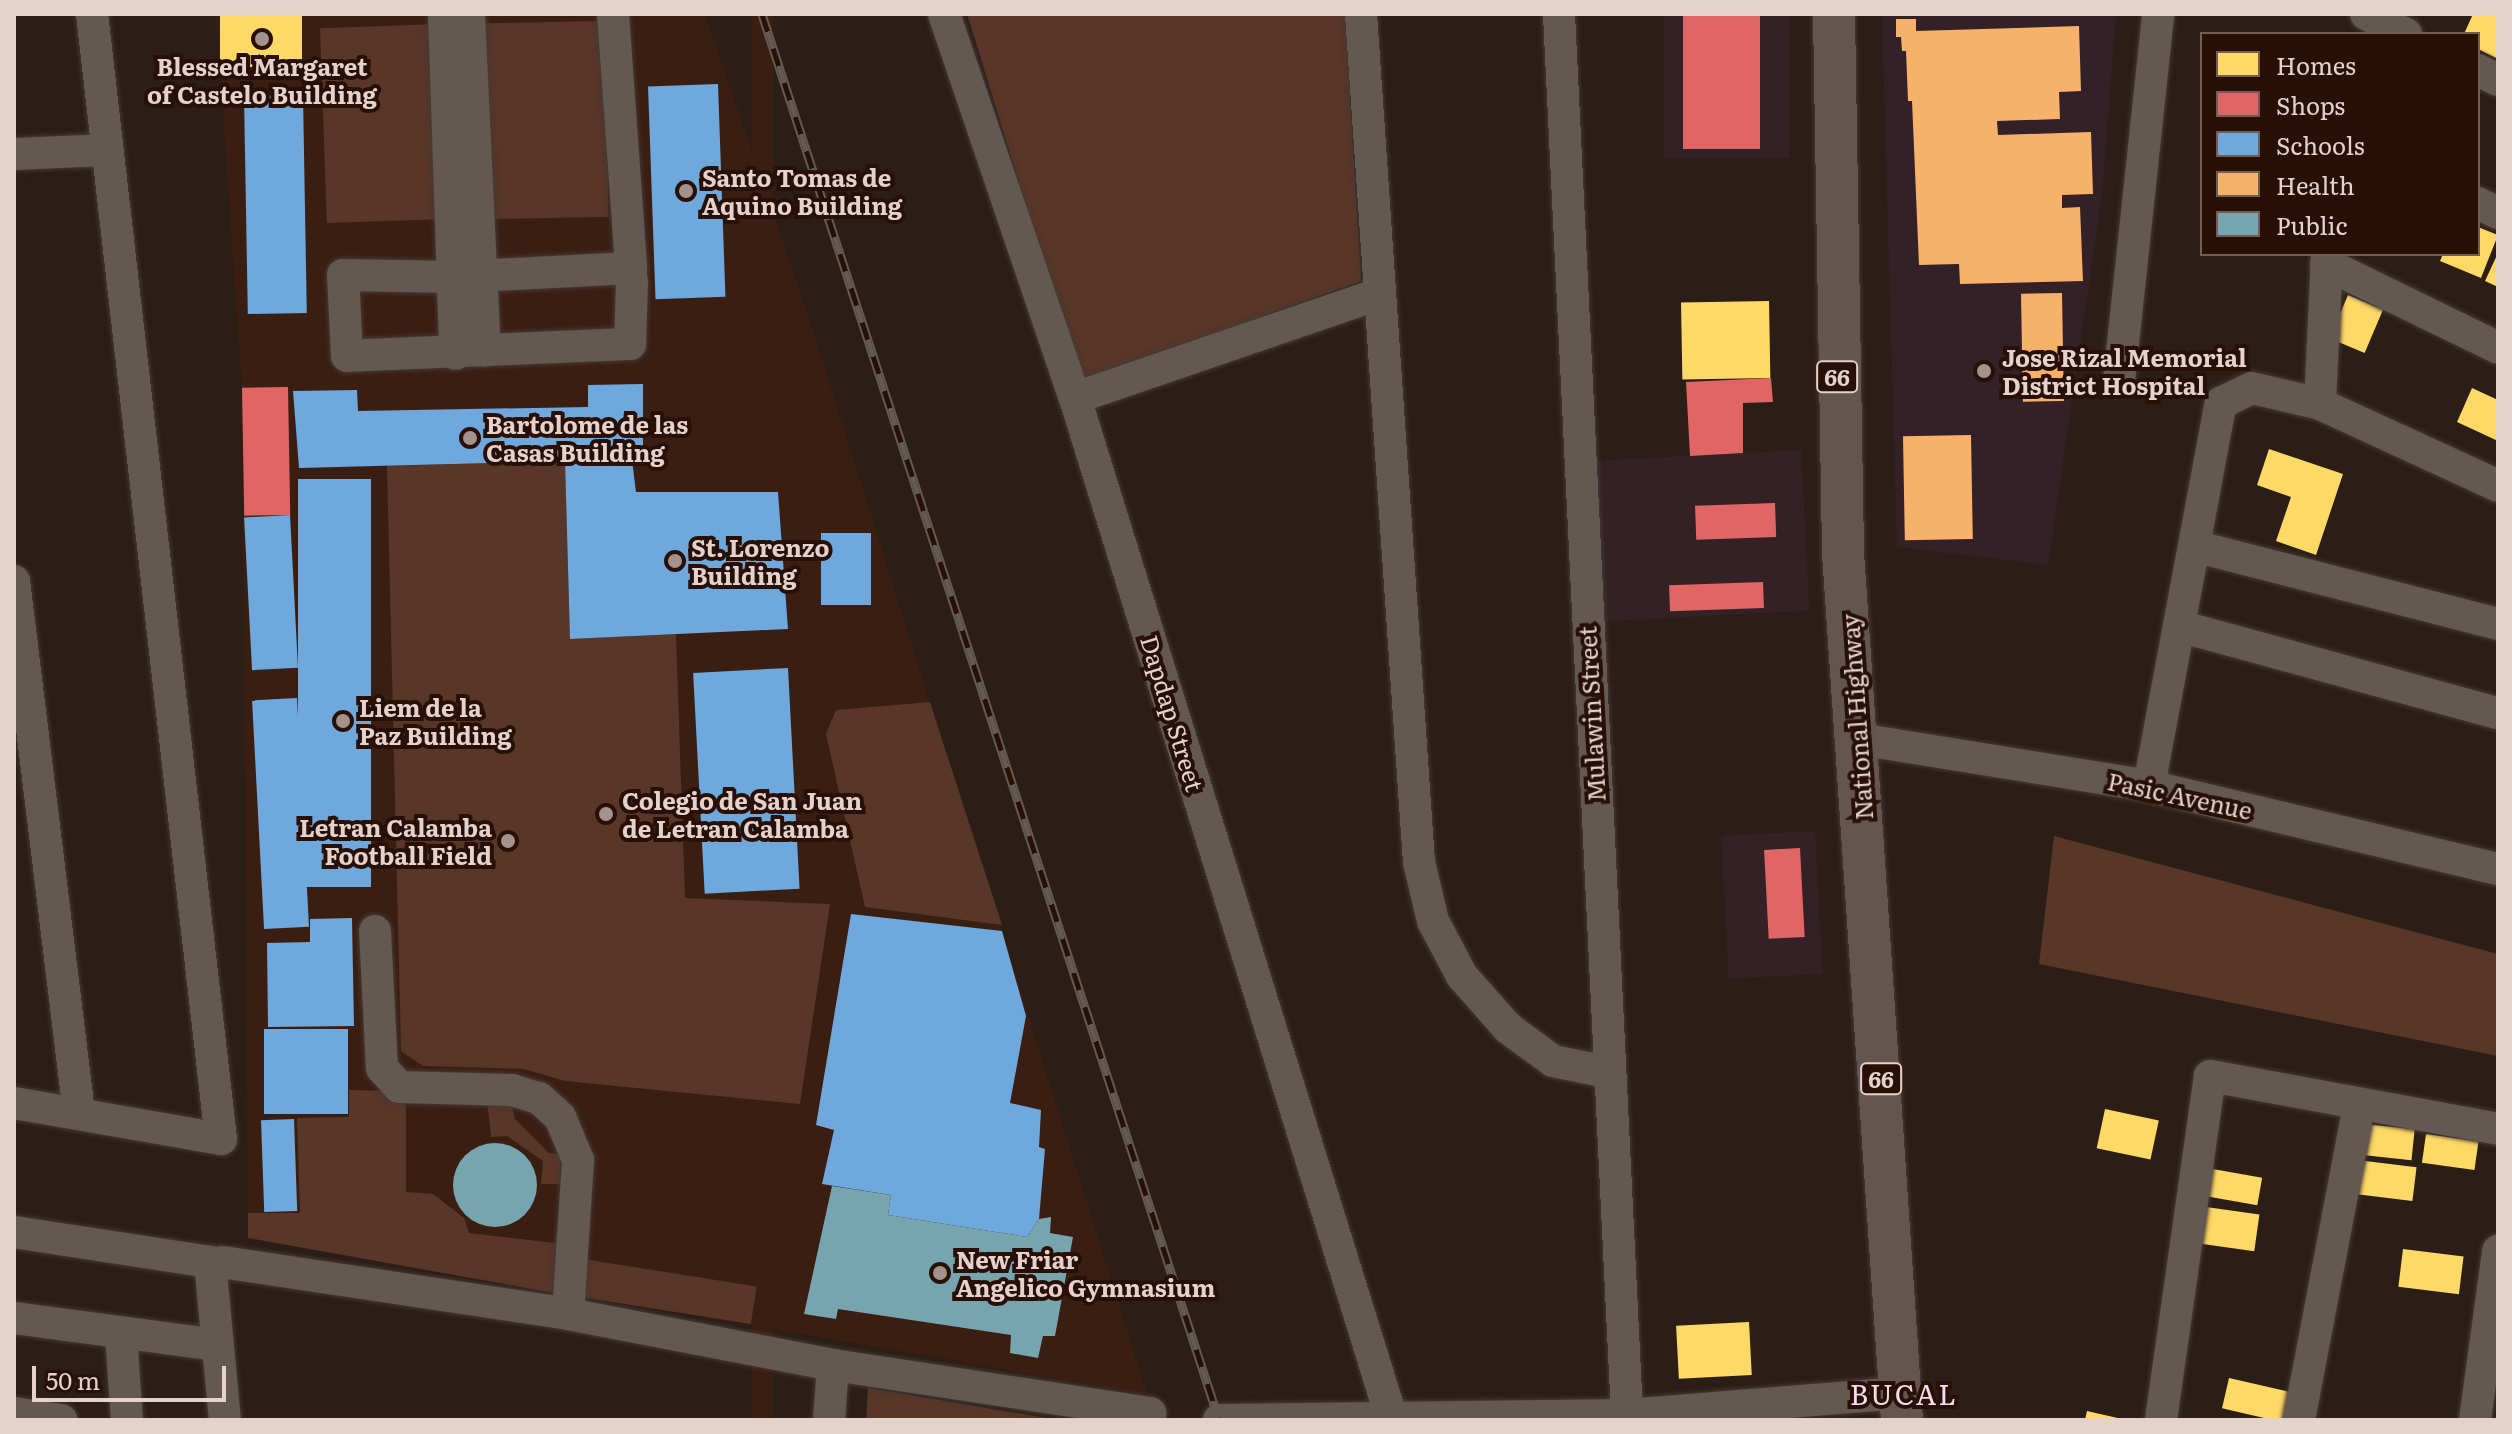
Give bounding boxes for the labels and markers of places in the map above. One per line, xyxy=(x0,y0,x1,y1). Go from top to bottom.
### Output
marker: Blessed Margaret of Castelo Building xyxy=(253,30,271,48)
place label: Blessed Margaret of Castelo Building xyxy=(147,52,377,108)
place label: Santo Tomas de Aquino Building xyxy=(702,163,902,219)
marker: Santo Tomas de Aquino Building xyxy=(677,182,695,200)
place label: Jose Rizal Memorial District Hospital xyxy=(2002,343,2247,399)
marker: Jose Rizal Memorial District Hospital xyxy=(1973,360,1995,382)
place label: Bartolome de las Casas Building xyxy=(486,410,688,466)
marker: Bartolome de las Casas Building xyxy=(461,429,479,447)
place label: St. Lorenzo Building xyxy=(691,533,830,589)
marker: St. Lorenzo Building xyxy=(666,552,684,570)
place label: Liem de la Paz Building xyxy=(359,693,512,749)
marker: Liem de la Paz Building xyxy=(334,712,352,730)
place label: Colegio de San Juan de Letran Calamba xyxy=(622,786,862,842)
marker: Colegio de San Juan de Letran Calamba xyxy=(597,805,615,823)
place label: Letran Calamba Football Field xyxy=(299,813,492,869)
marker: Letran Calamba Football Field xyxy=(499,832,517,850)
place label: New Friar Angelico Gymnasium xyxy=(956,1245,1215,1301)
marker: New Friar Angelico Gymnasium xyxy=(931,1264,949,1282)

